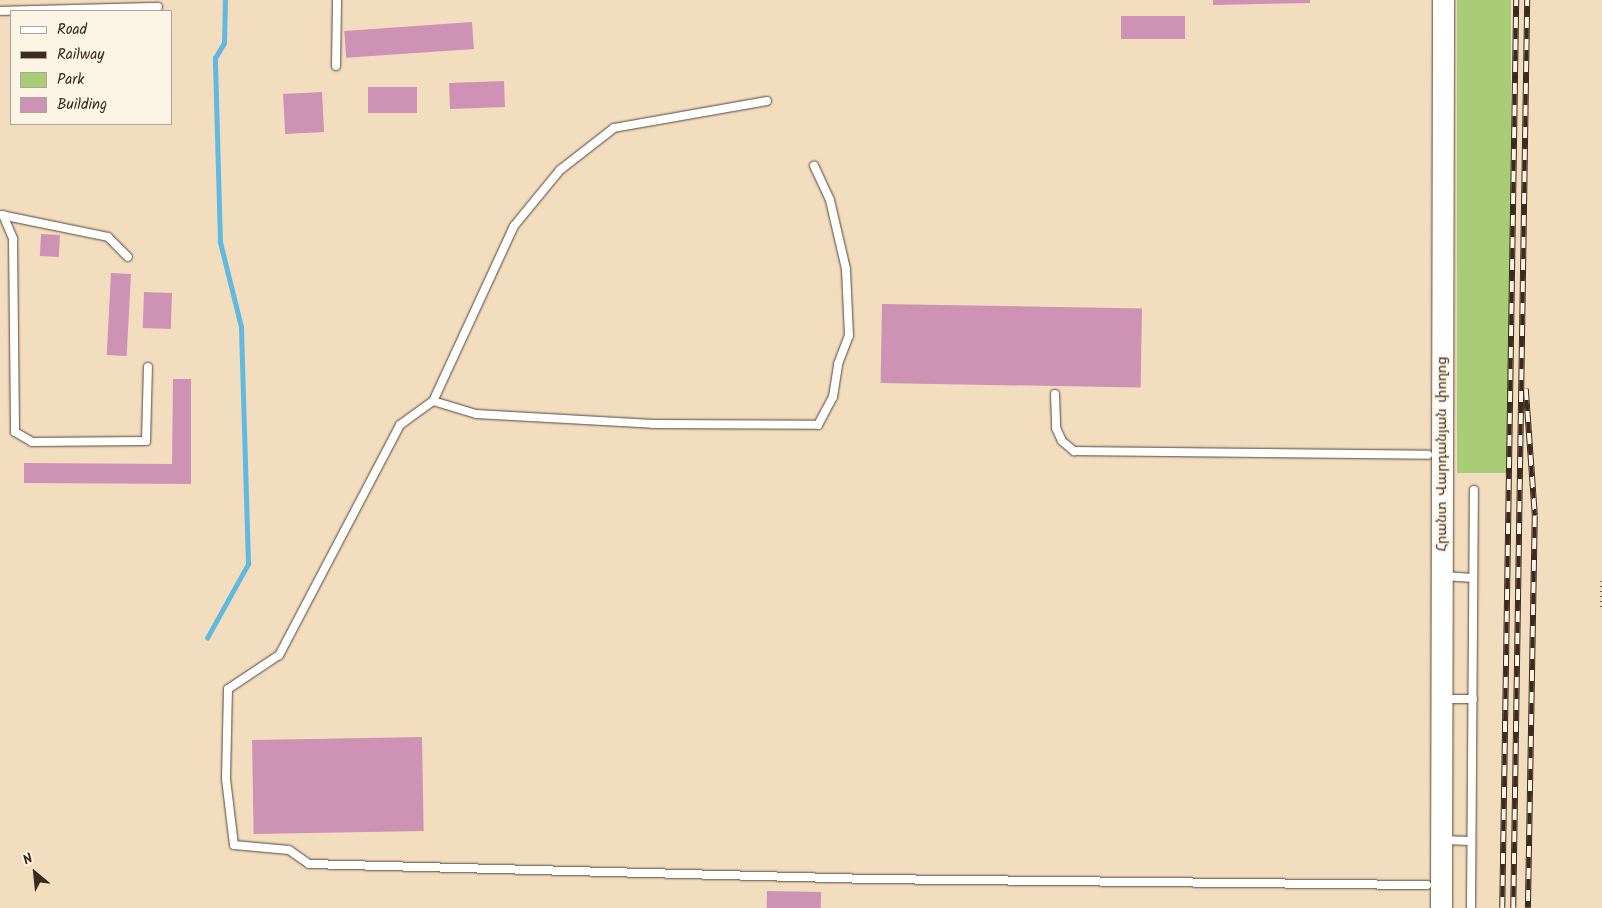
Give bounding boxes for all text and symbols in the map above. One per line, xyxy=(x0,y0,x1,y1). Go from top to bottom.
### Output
legend xyxy=(10,10,172,125)
text: Road xyxy=(57,18,87,42)
text: Railway xyxy=(57,43,104,67)
text: Park xyxy=(57,68,84,92)
text: Building xyxy=(57,93,107,117)
street label: Հրանտ Վարդանյան փողոց xyxy=(1434,356,1450,552)
north arrow xyxy=(10,848,60,898)
text: N xyxy=(19,848,37,872)

